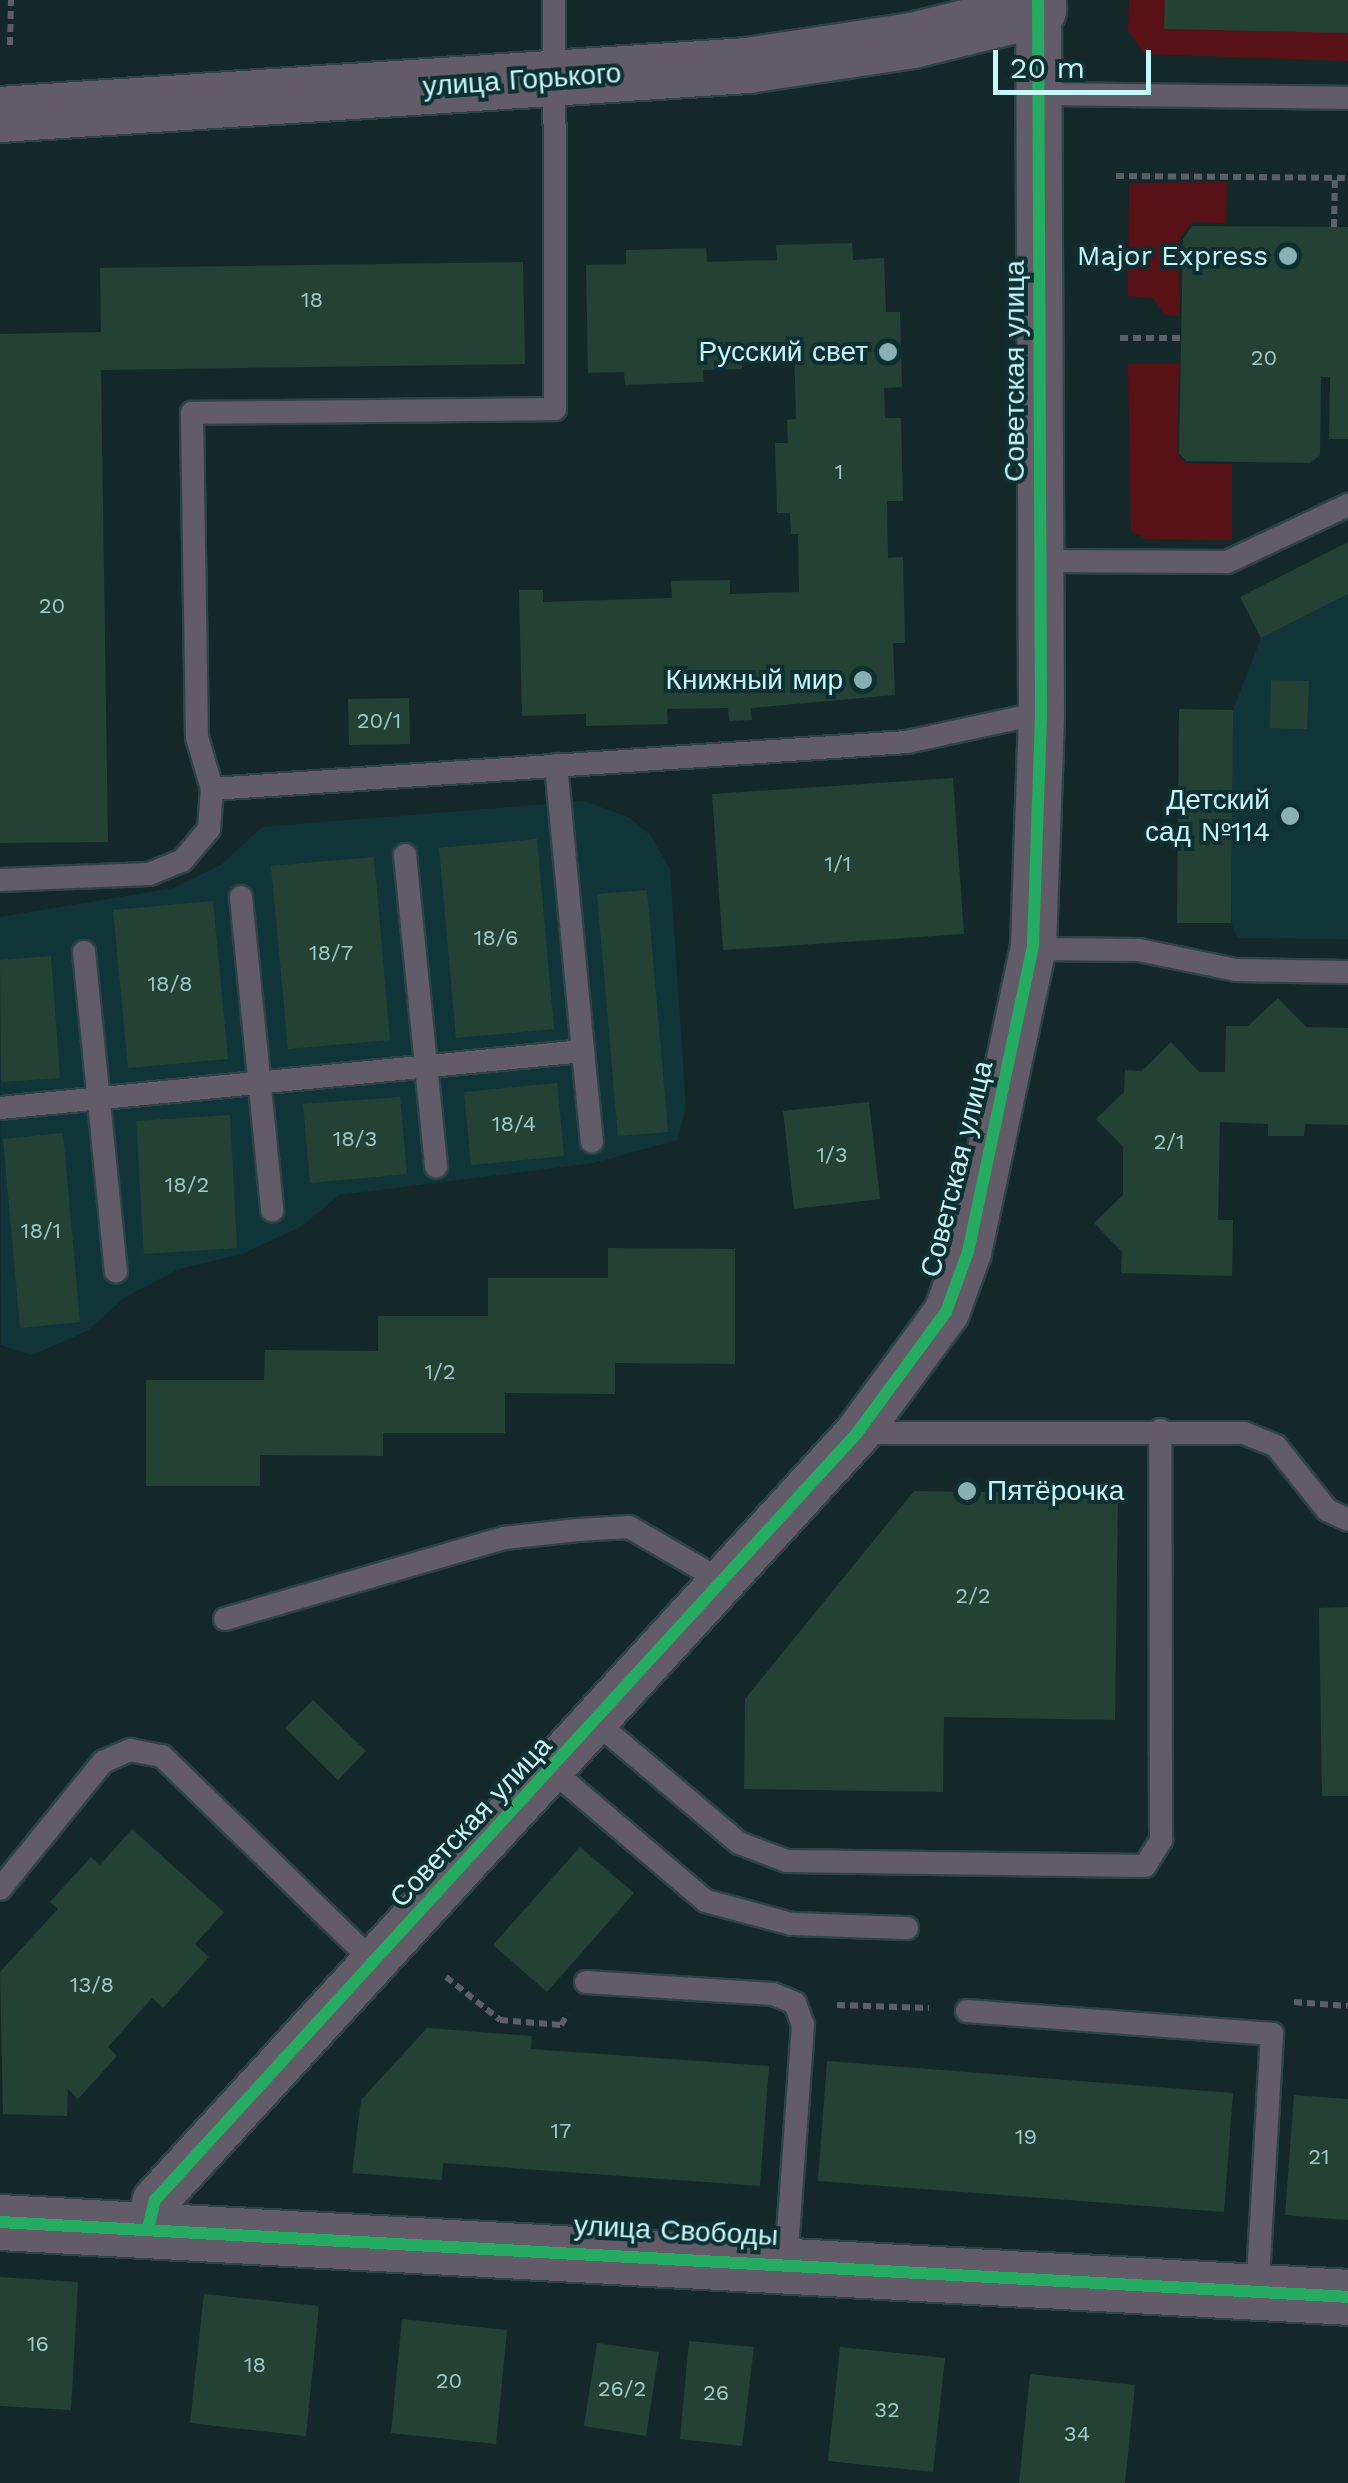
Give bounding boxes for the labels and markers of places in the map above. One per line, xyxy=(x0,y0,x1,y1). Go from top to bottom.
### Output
place label: Major Express xyxy=(1076,239,1268,273)
marker: Major Express xyxy=(1277,245,1299,267)
place label: Русский свет xyxy=(699,335,868,369)
marker: Русский свет xyxy=(877,341,899,363)
place label: Книжный мир xyxy=(666,663,843,697)
marker: Книжный мир xyxy=(852,669,874,691)
place label: Детский сад №114 xyxy=(1145,783,1270,849)
marker: Детский сад №114 xyxy=(1279,805,1301,827)
place label: Пятёрочка xyxy=(987,1474,1124,1508)
marker: Пятёрочка xyxy=(956,1480,978,1502)

